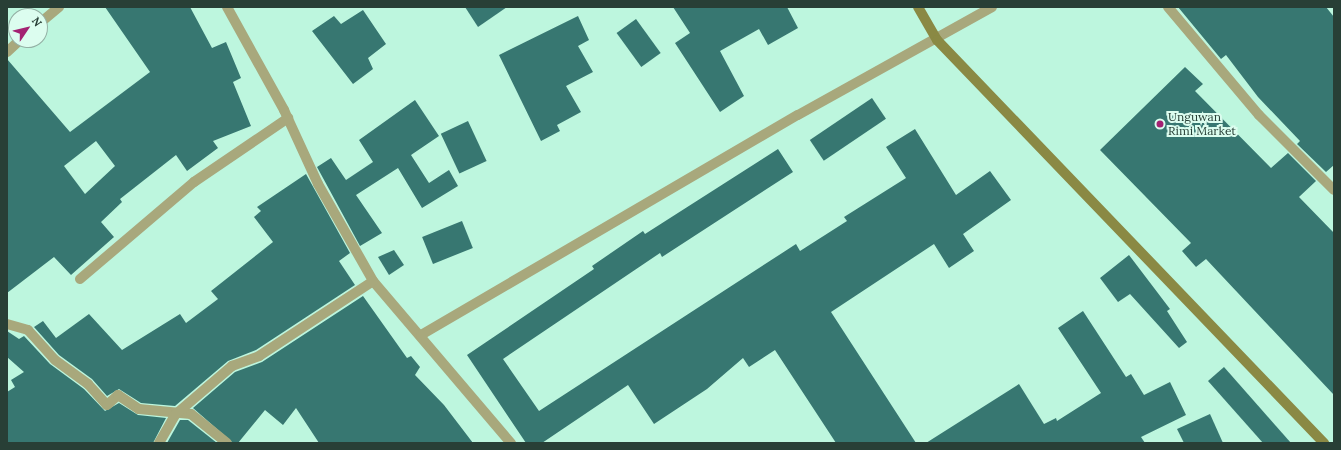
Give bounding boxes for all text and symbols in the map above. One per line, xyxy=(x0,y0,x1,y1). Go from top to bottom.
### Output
north arrow xyxy=(8,8,48,48)
text: N xyxy=(29,14,45,29)
place label: Unguwan Rimi Market xyxy=(1168,110,1236,138)
marker: Unguwan Rimi Market xyxy=(1155,119,1165,129)

